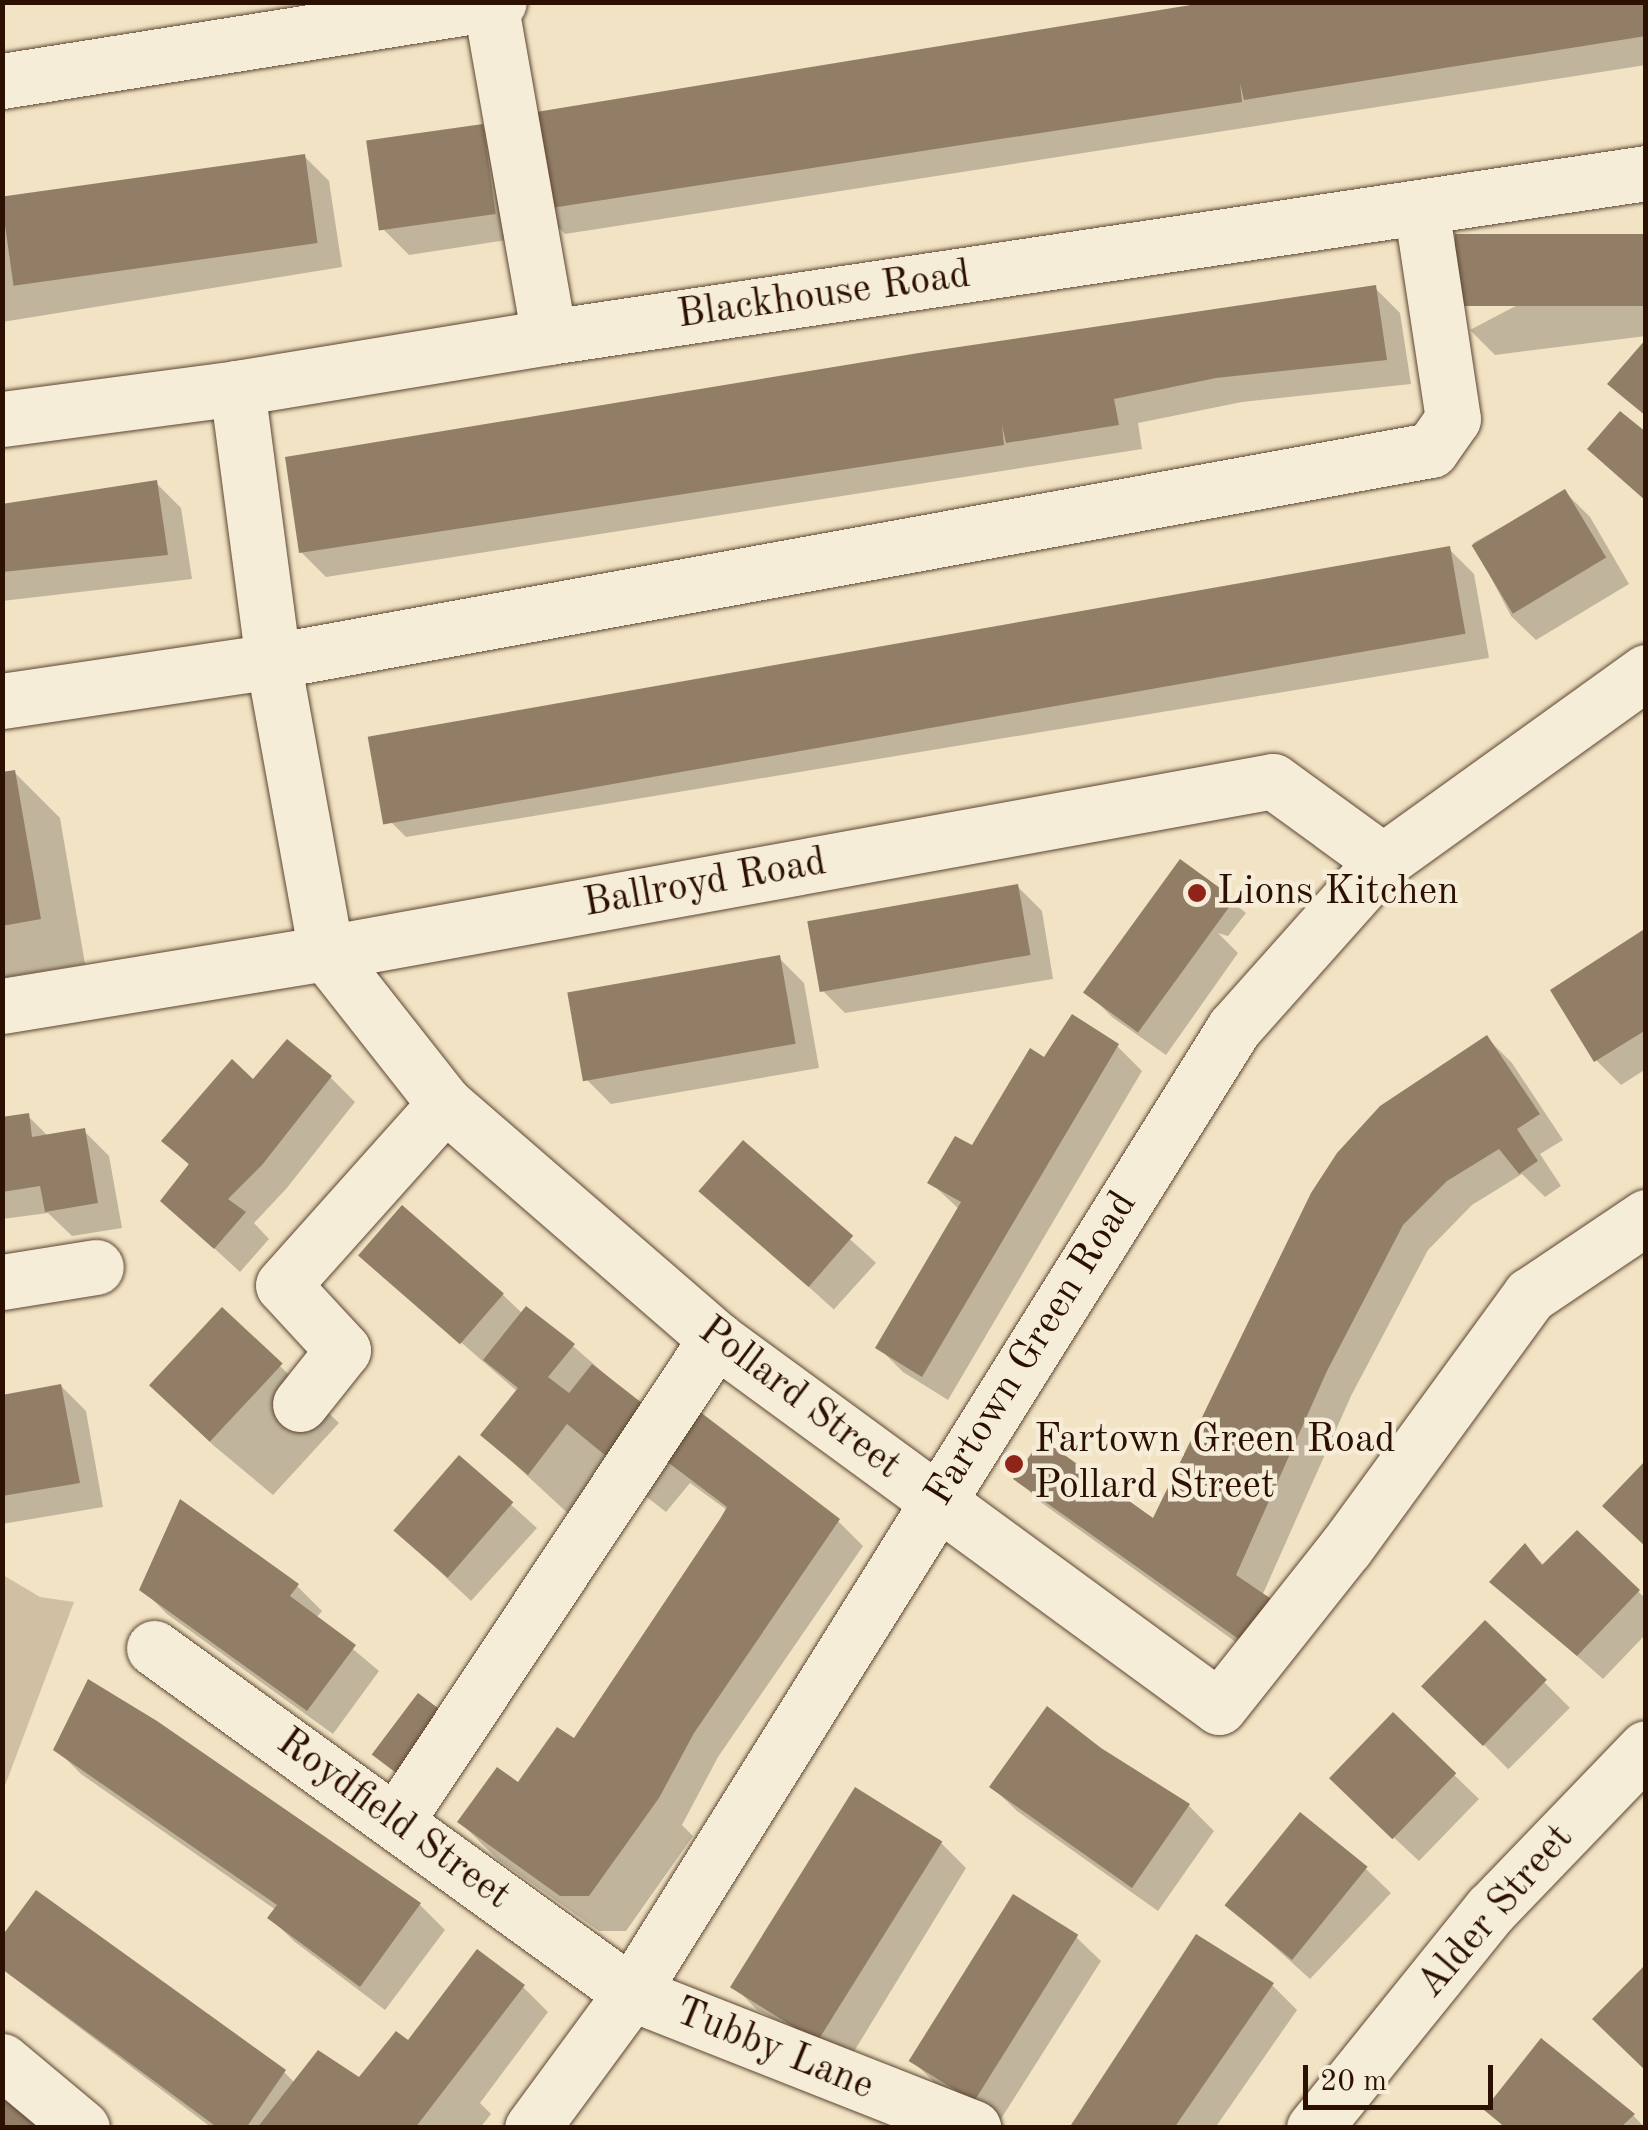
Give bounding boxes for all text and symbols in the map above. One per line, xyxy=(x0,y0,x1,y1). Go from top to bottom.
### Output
street label: Blackhouse Road xyxy=(674,252,974,340)
street label: Ballroyd Road xyxy=(580,839,830,929)
place label: Lions Kitchen xyxy=(1217,869,1459,917)
marker: Lions Kitchen xyxy=(1186,882,1208,904)
street label: Fartown Green Road xyxy=(916,1183,1148,1515)
street label: Pollard Street xyxy=(688,1307,910,1491)
place label: Fartown Green Road Pollard Street xyxy=(1034,1417,1396,1511)
marker: Fartown Green Road Pollard Street xyxy=(1003,1453,1025,1475)
street label: Roydfield Street xyxy=(267,1719,519,1921)
street label: Alder Street xyxy=(1408,1815,1584,2009)
street label: Tubby Lane xyxy=(668,1988,880,2112)
scale bar xyxy=(1308,2045,1498,2107)
text: 20 m xyxy=(1320,2067,1387,2097)

